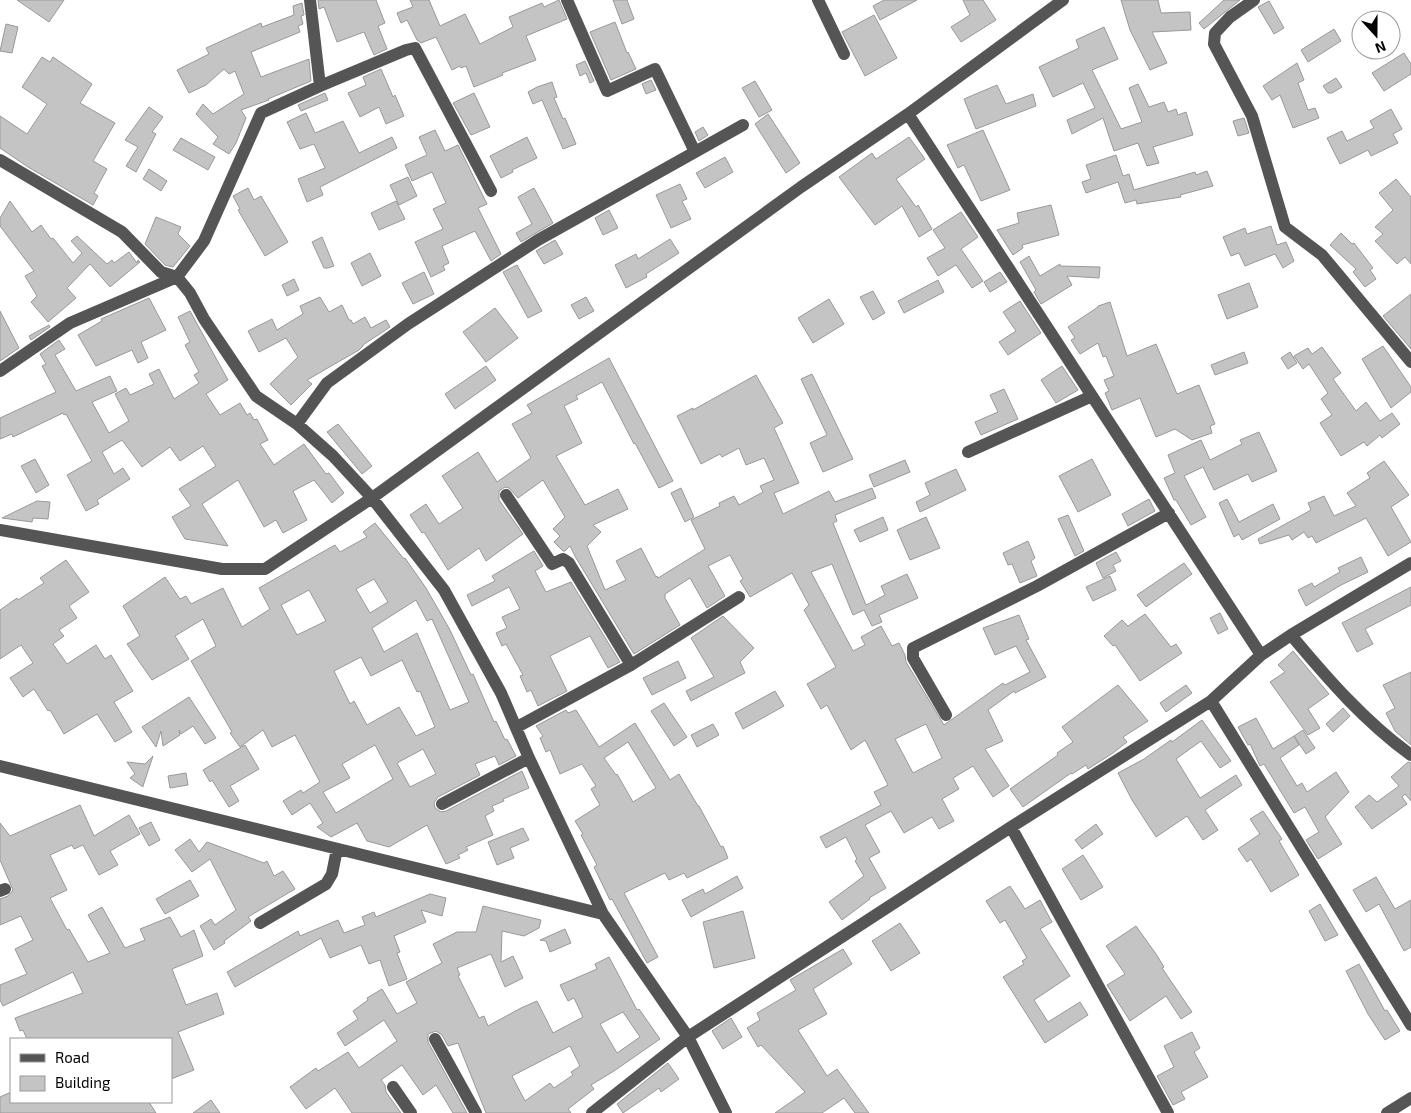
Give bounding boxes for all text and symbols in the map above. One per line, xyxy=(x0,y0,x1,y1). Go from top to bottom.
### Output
north arrow xyxy=(1351,10,1401,60)
text: N xyxy=(1373,38,1389,57)
legend xyxy=(10,1038,172,1103)
text: Road xyxy=(55,1048,90,1066)
text: Building xyxy=(55,1073,111,1091)

